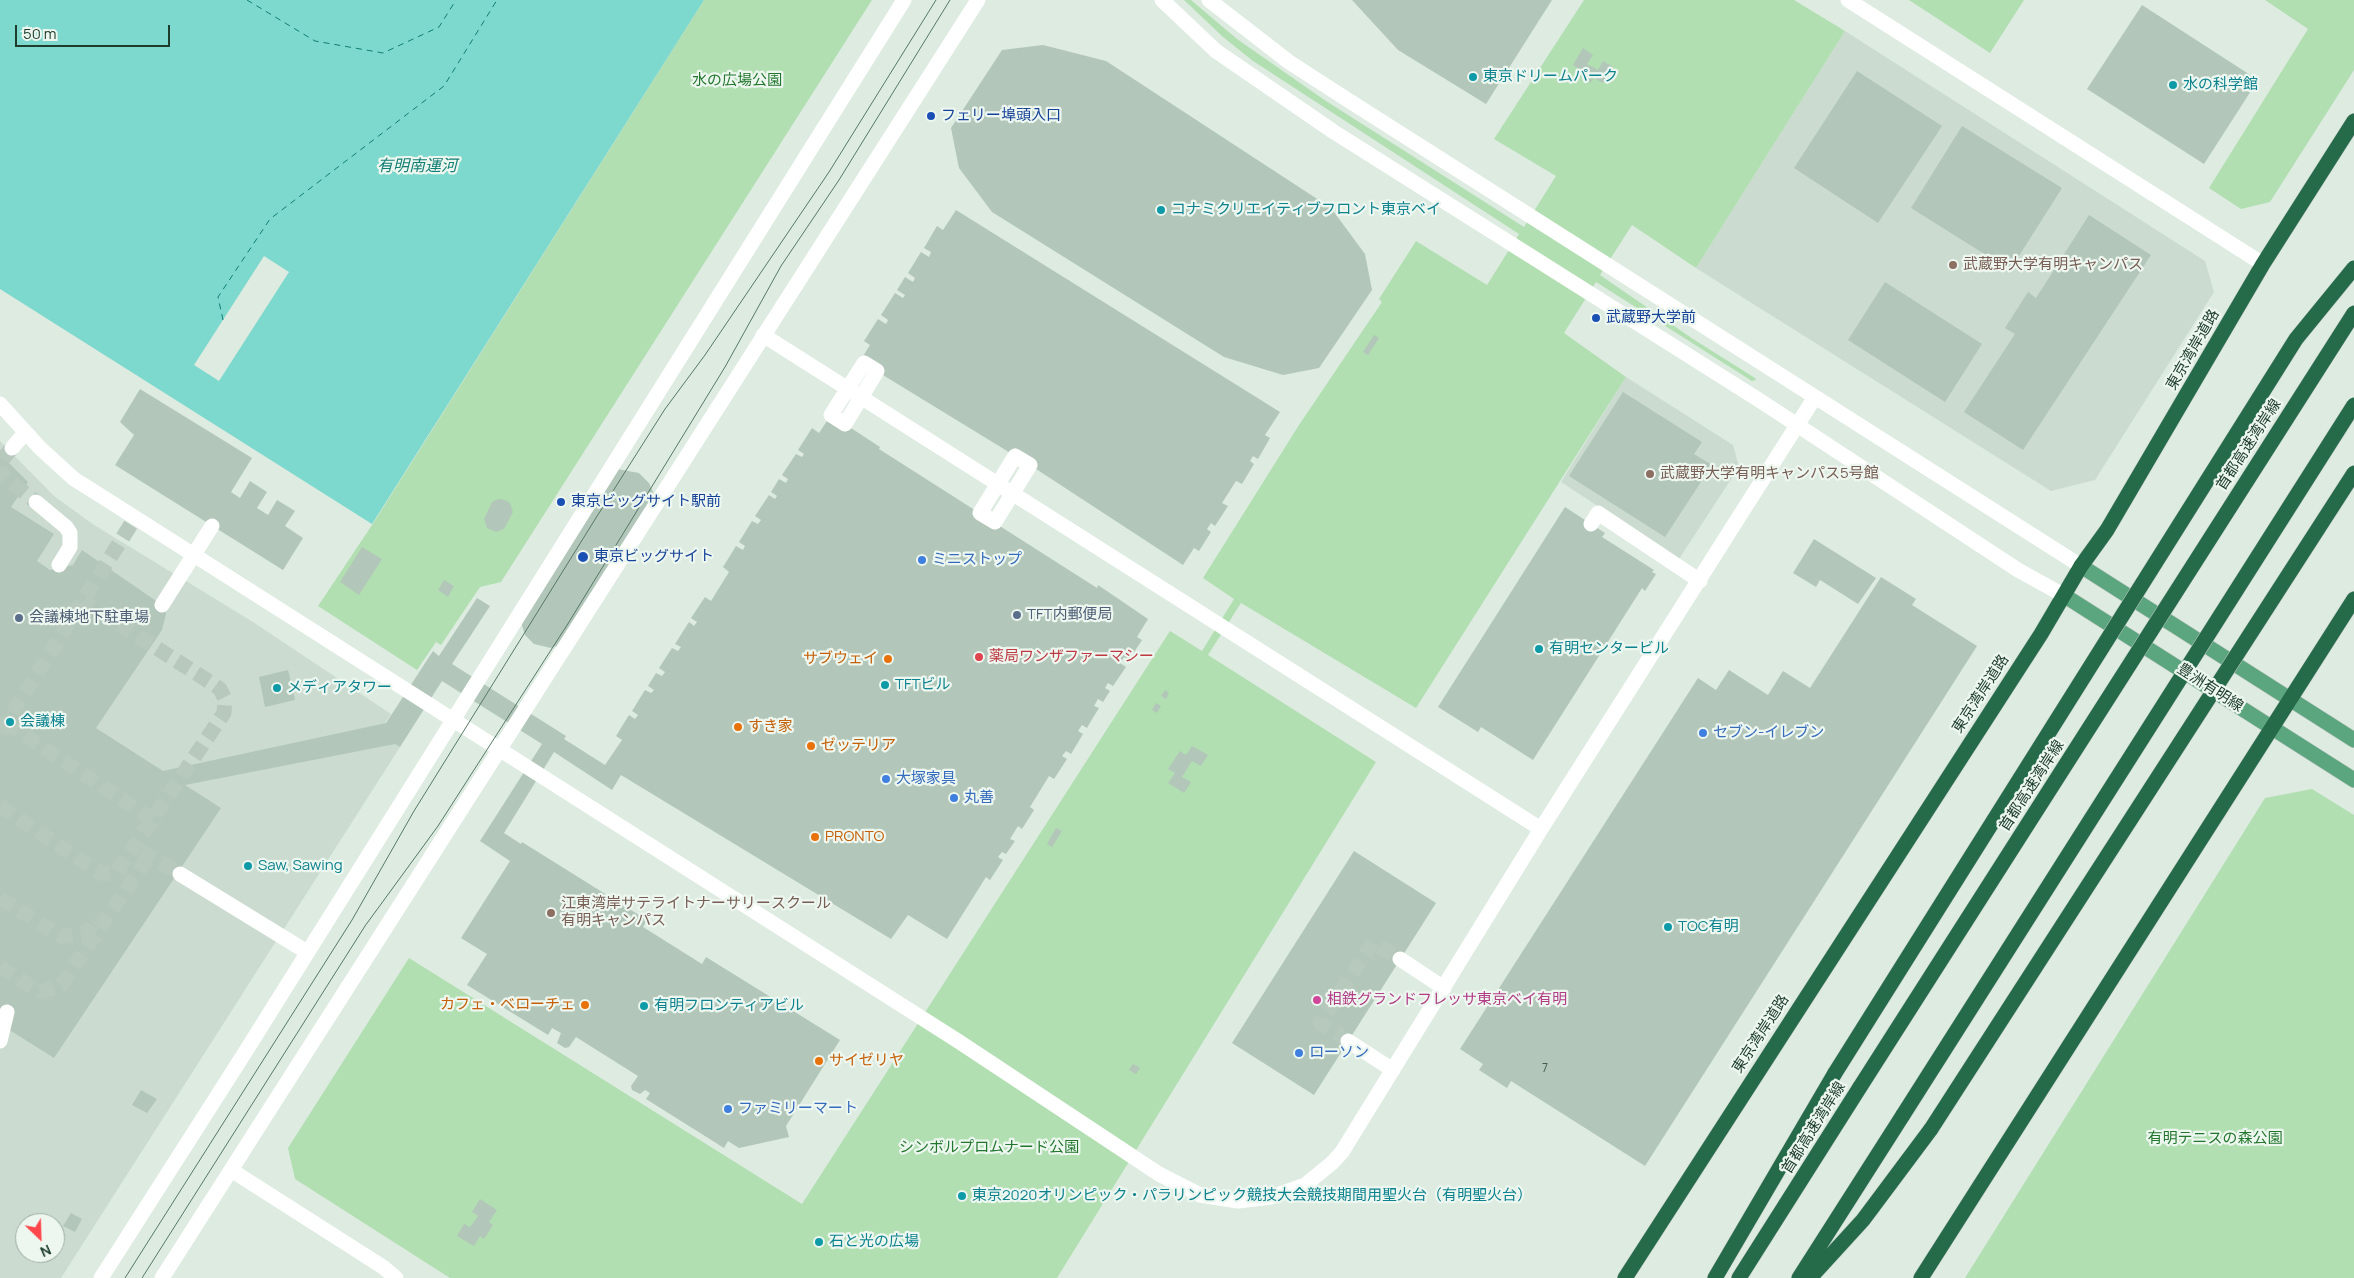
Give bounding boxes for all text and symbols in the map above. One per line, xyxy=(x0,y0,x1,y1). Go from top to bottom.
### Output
scale bar xyxy=(18,15,172,47)
text: 50 m xyxy=(23,23,57,44)
place label: 東京ドリームパーク xyxy=(1483,68,1618,86)
marker: 東京ドリームパーク xyxy=(1467,71,1479,83)
park label: 水の広場公園 xyxy=(692,72,782,90)
place label: 水の科学館 xyxy=(2183,76,2258,94)
marker: 水の科学館 xyxy=(2167,79,2179,91)
place label: フェリー埠頭入口 xyxy=(941,107,1061,125)
marker: フェリー埠頭入口 xyxy=(925,110,937,122)
water label: 有明南運河 xyxy=(377,157,457,177)
place label: コナミクリエイティブフロント東京ベイ xyxy=(1171,201,1441,219)
marker: コナミクリエイティブフロント東京ベイ xyxy=(1155,204,1167,216)
place label: 武蔵野大学有明キャンパス xyxy=(1963,256,2143,274)
marker: 武蔵野大学有明キャンパス xyxy=(1947,259,1959,271)
street label: 東京湾岸道路 xyxy=(2163,307,2223,393)
place label: 武蔵野大学前 xyxy=(1606,309,1696,327)
marker: 武蔵野大学前 xyxy=(1590,312,1602,324)
street label: 首都高速湾岸線 xyxy=(2213,396,2285,494)
place label: 武蔵野大学有明キャンパス5号館 xyxy=(1660,465,1879,483)
marker: 武蔵野大学有明キャンパス5号館 xyxy=(1644,468,1656,480)
place label: 東京ビッグサイト駅前 xyxy=(571,493,721,511)
marker: 東京ビッグサイト駅前 xyxy=(555,496,567,508)
place label: 東京ビッグサイト xyxy=(594,548,714,566)
marker: 東京ビッグサイト xyxy=(576,550,590,564)
place label: ミニストップ xyxy=(932,551,1022,569)
marker: ミニストップ xyxy=(916,554,928,566)
place label: TFT内郵便局 xyxy=(1027,606,1112,624)
place label: 会議棟地下駐車場 xyxy=(29,609,149,627)
marker: TFT内郵便局 xyxy=(1011,609,1023,621)
marker: 会議棟地下駐車場 xyxy=(13,612,25,624)
place label: 有明センタービル xyxy=(1549,640,1669,658)
marker: 有明センタービル xyxy=(1533,643,1545,655)
place label: 薬局ワンザファーマシー xyxy=(989,648,1154,666)
place label: サブウェイ xyxy=(803,650,878,668)
marker: 薬局ワンザファーマシー xyxy=(973,651,985,663)
street label: 東京湾岸道路 xyxy=(1949,651,2013,737)
marker: サブウェイ xyxy=(882,653,894,665)
street label: 豊洲有明線 xyxy=(2174,660,2246,716)
place label: TFTビル xyxy=(895,676,950,694)
place label: メディアタワー xyxy=(287,679,392,697)
marker: TFTビル xyxy=(879,679,891,691)
marker: メディアタワー xyxy=(271,682,283,694)
place label: 会議棟 xyxy=(20,713,65,731)
marker: 会議棟 xyxy=(4,716,16,728)
place label: すき家 xyxy=(748,718,793,736)
marker: すき家 xyxy=(732,721,744,733)
place label: セブン-イレブン xyxy=(1713,724,1824,742)
marker: セブン-イレブン xyxy=(1697,727,1709,739)
place label: ゼッテリア xyxy=(821,737,896,755)
street label: 首都高速湾岸線 xyxy=(1996,737,2068,835)
marker: ゼッテリア xyxy=(805,740,817,752)
place label: 大塚家具 xyxy=(896,770,956,788)
marker: 大塚家具 xyxy=(880,773,892,785)
place label: 丸善 xyxy=(964,789,994,807)
marker: 丸善 xyxy=(948,792,960,804)
place label: PRONTO xyxy=(825,828,884,846)
marker: PRONTO xyxy=(809,831,821,843)
place label: Saw, Sawing xyxy=(258,857,343,875)
marker: Saw, Sawing xyxy=(242,860,254,872)
place label: 江東湾岸サテライトナーサリースクール 有明キャンパス xyxy=(561,895,831,930)
marker: 江東湾岸サテライトナーサリースクール 有明キャンパス xyxy=(545,907,557,919)
place label: TOC有明 xyxy=(1678,918,1739,936)
marker: TOC有明 xyxy=(1662,921,1674,933)
place label: 相鉄グランドフレッサ東京ベイ有明 xyxy=(1327,991,1567,1009)
street label: 東京湾岸道路 xyxy=(1729,991,1793,1077)
marker: 相鉄グランドフレッサ東京ベイ有明 xyxy=(1311,994,1323,1006)
place label: カフェ・ベローチェ xyxy=(440,996,575,1014)
place label: 有明フロンティアビル xyxy=(654,997,804,1015)
marker: カフェ・ベローチェ xyxy=(579,999,591,1011)
marker: 有明フロンティアビル xyxy=(638,1000,650,1012)
place label: ローソン xyxy=(1309,1044,1369,1062)
marker: ローソン xyxy=(1293,1047,1305,1059)
place label: サイゼリヤ xyxy=(829,1052,904,1070)
marker: サイゼリヤ xyxy=(813,1055,825,1067)
house number: 7 xyxy=(1542,1062,1548,1076)
street label: 首都高速湾岸線 xyxy=(1779,1079,1849,1177)
place label: ファミリーマート xyxy=(738,1100,858,1118)
marker: ファミリーマート xyxy=(722,1103,734,1115)
park label: 有明テニスの森公園 xyxy=(2148,1130,2282,1148)
park label: シンボルプロムナード公園 xyxy=(899,1139,1079,1157)
place label: 東京2020オリンピック・パラリンピック競技大会競技期間用聖火台（有明聖火台） xyxy=(972,1187,1532,1205)
marker: 東京2020オリンピック・パラリンピック競技大会競技期間用聖火台（有明聖火台） xyxy=(956,1190,968,1202)
north arrow xyxy=(15,1213,65,1263)
place label: 石と光の広場 xyxy=(829,1233,919,1251)
marker: 石と光の広場 xyxy=(813,1236,825,1248)
text: N xyxy=(37,1241,54,1262)

